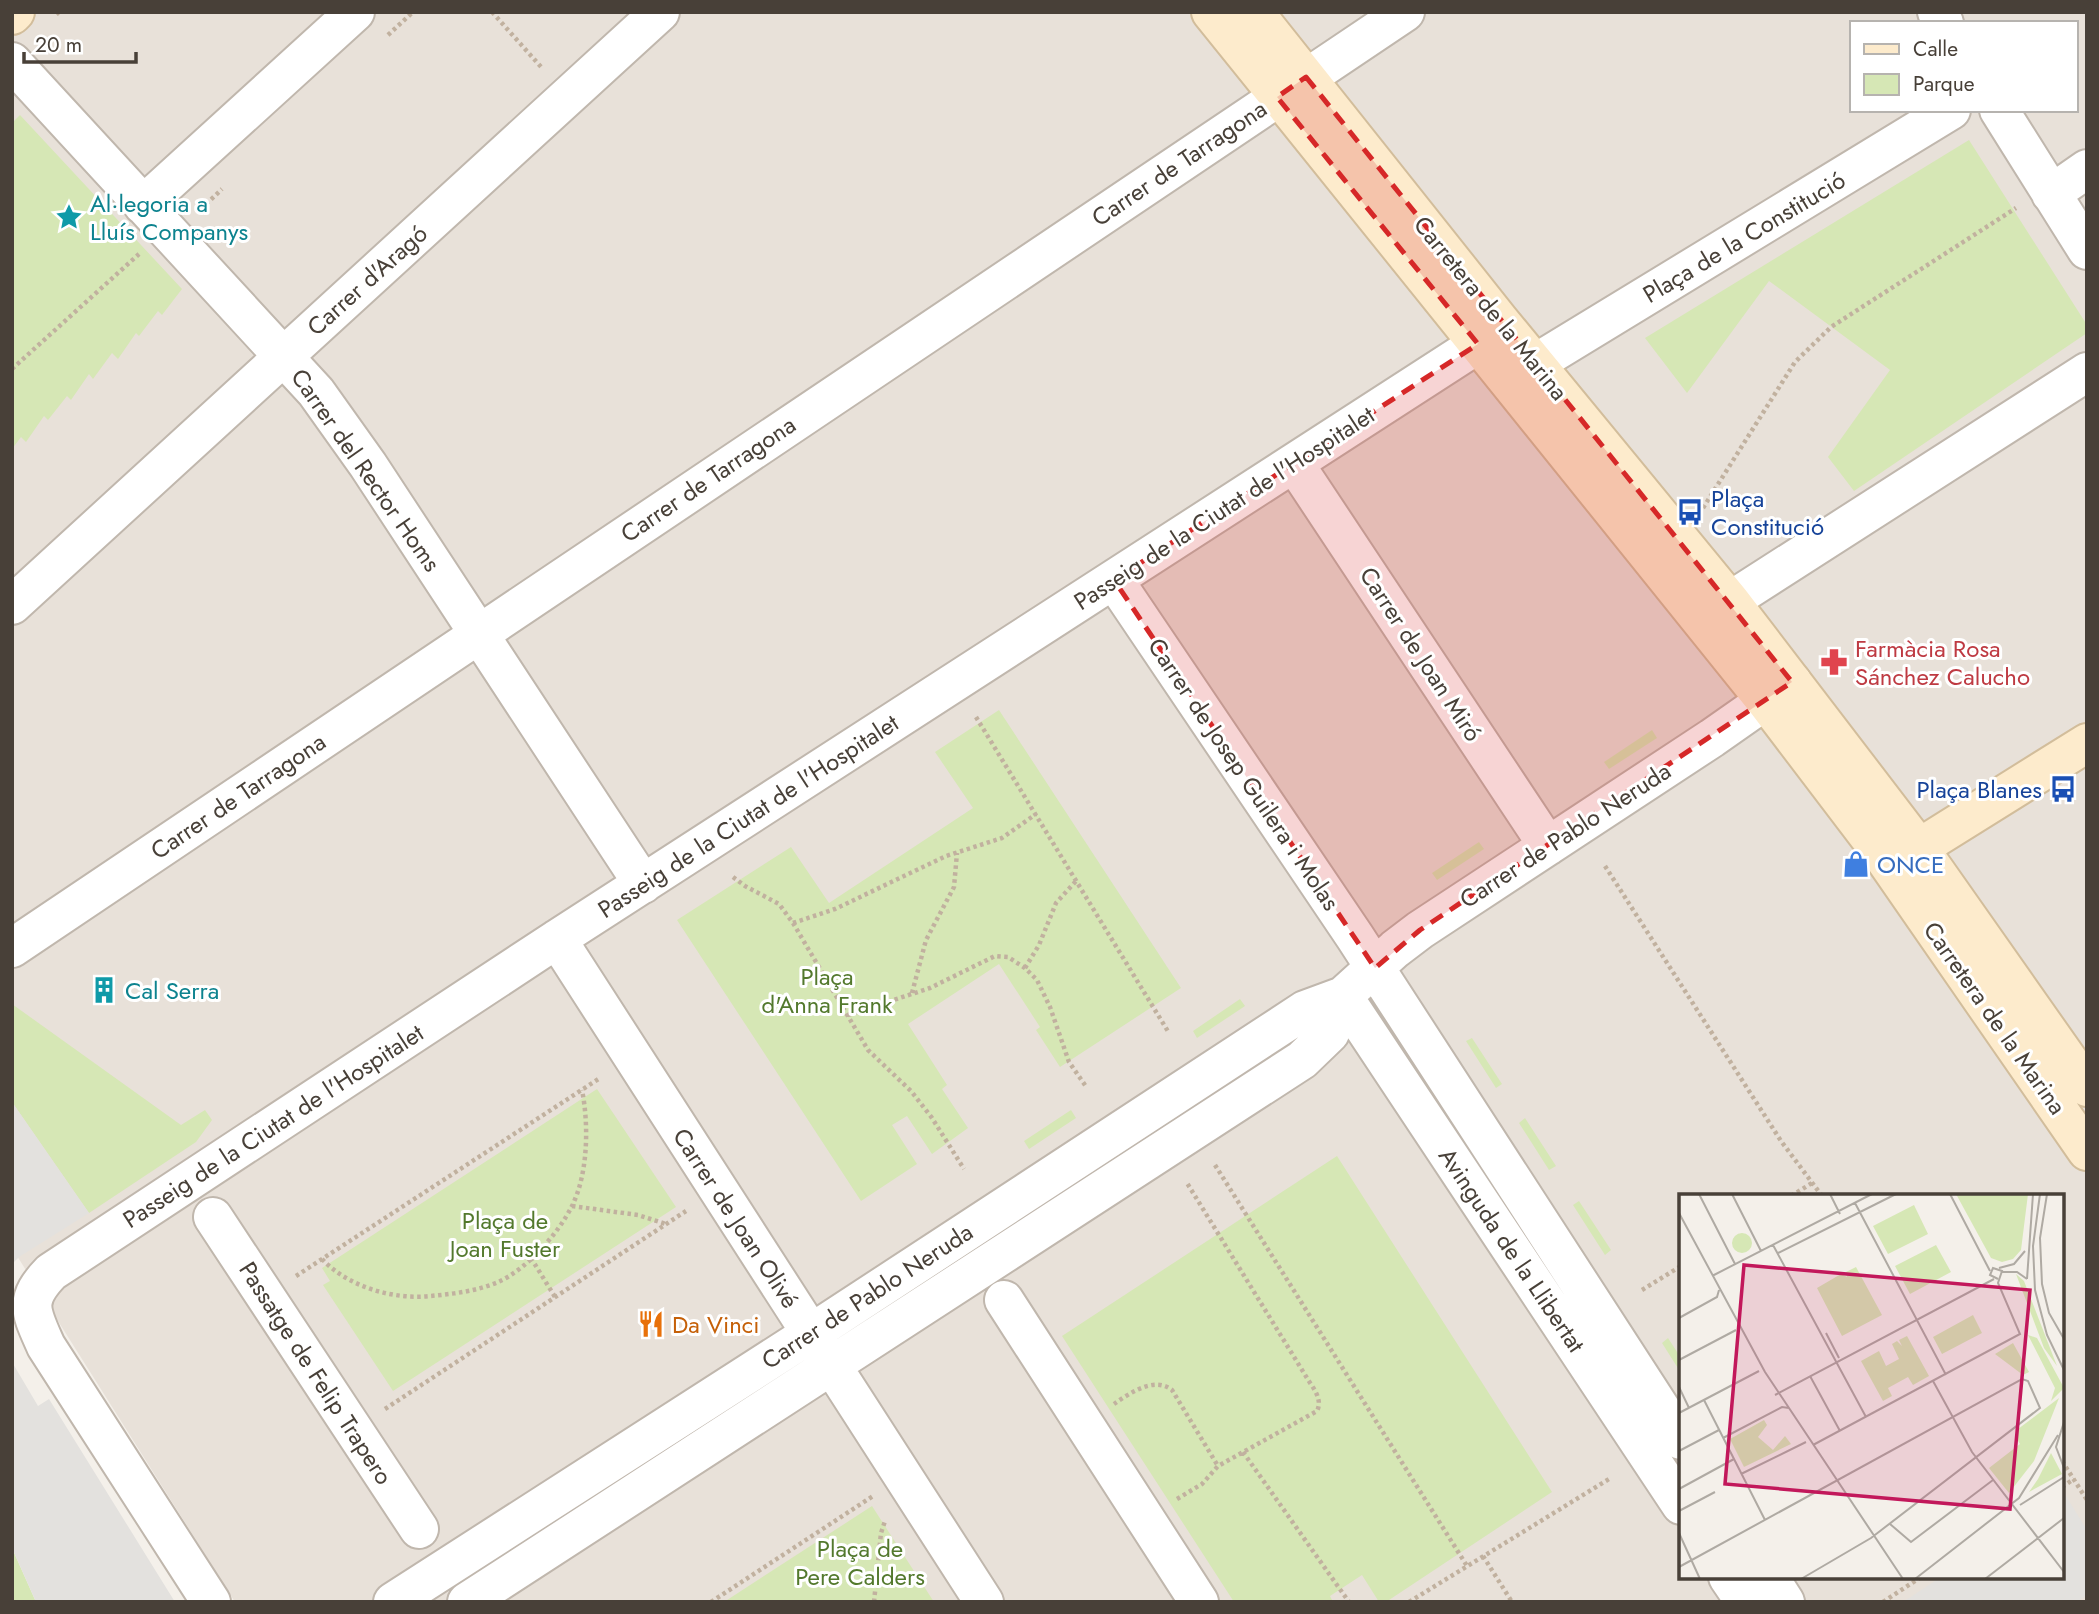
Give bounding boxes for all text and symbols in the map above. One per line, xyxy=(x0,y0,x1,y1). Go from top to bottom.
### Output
scale bar xyxy=(24,21,136,65)
legend xyxy=(1850,21,2078,112)
text: 20 m xyxy=(35,30,82,60)
text: Calle xyxy=(1913,34,1958,64)
text: Parque xyxy=(1913,69,1975,99)
street label: Carrer de Tarragona xyxy=(1084,91,1274,235)
street label: Plaça de la Constitució xyxy=(1636,163,1852,311)
place label: Al·legoria a Lluís Companys xyxy=(90,186,248,249)
place icon: Al·legoria a Lluís Companys xyxy=(54,202,84,232)
street label: Carretera de la Marina xyxy=(1405,208,1577,408)
street label: Carrer d'Aragó xyxy=(299,216,435,344)
street label: Carrer del Rector Homs xyxy=(283,361,449,579)
street label: Passeig de la Ciutat de l'Hospitalet xyxy=(1067,397,1381,619)
street label: Carrer de Tarragona xyxy=(613,407,803,551)
place label: Plaça Constitució xyxy=(1711,481,1824,544)
bus stop icon: Plaça Constitució xyxy=(1675,497,1705,527)
street label: Carrer de Joan Miró xyxy=(1351,560,1491,748)
street label: Carrer de Josep Guilera i Molas xyxy=(1139,631,1349,917)
place label: Farmàcia Rosa Sánchez Calucho xyxy=(1855,631,2030,694)
pharmacy icon: Farmàcia Rosa Sánchez Calucho xyxy=(1819,647,1849,677)
street label: Passeig de la Ciutat de l'Hospitalet xyxy=(591,705,905,927)
street label: Carrer de Tarragona xyxy=(143,724,333,868)
street label: Carrer de Pablo Neruda xyxy=(1452,753,1678,917)
place label: Plaça Blanes xyxy=(1916,772,2042,807)
bus stop icon: Plaça Blanes xyxy=(2048,774,2078,804)
place label: ONCE xyxy=(1877,847,1944,882)
shop icon: ONCE xyxy=(1841,849,1871,879)
street label: Carretera de la Marina xyxy=(1915,914,2075,1122)
park label: Plaça d'Anna Frank xyxy=(761,959,893,1022)
place label: Cal Serra xyxy=(125,973,219,1008)
building icon: Cal Serra xyxy=(89,975,119,1005)
street label: Passeig de la Ciutat de l'Hospitalet xyxy=(116,1015,430,1237)
street label: Carrer de Joan Olivé xyxy=(665,1121,807,1315)
street label: Avinguda de la Llibertat xyxy=(1430,1141,1594,1360)
inset map xyxy=(1679,1194,2064,1579)
park label: Plaça de Joan Fuster xyxy=(447,1203,561,1266)
street label: Carrer de Pablo Neruda xyxy=(754,1214,980,1378)
street label: Passatge de Felip Trapero xyxy=(231,1255,401,1491)
place label: Da Vinci xyxy=(672,1307,759,1342)
restaurant icon: Da Vinci xyxy=(636,1309,666,1339)
park label: Plaça de Pere Calders xyxy=(795,1531,925,1594)

